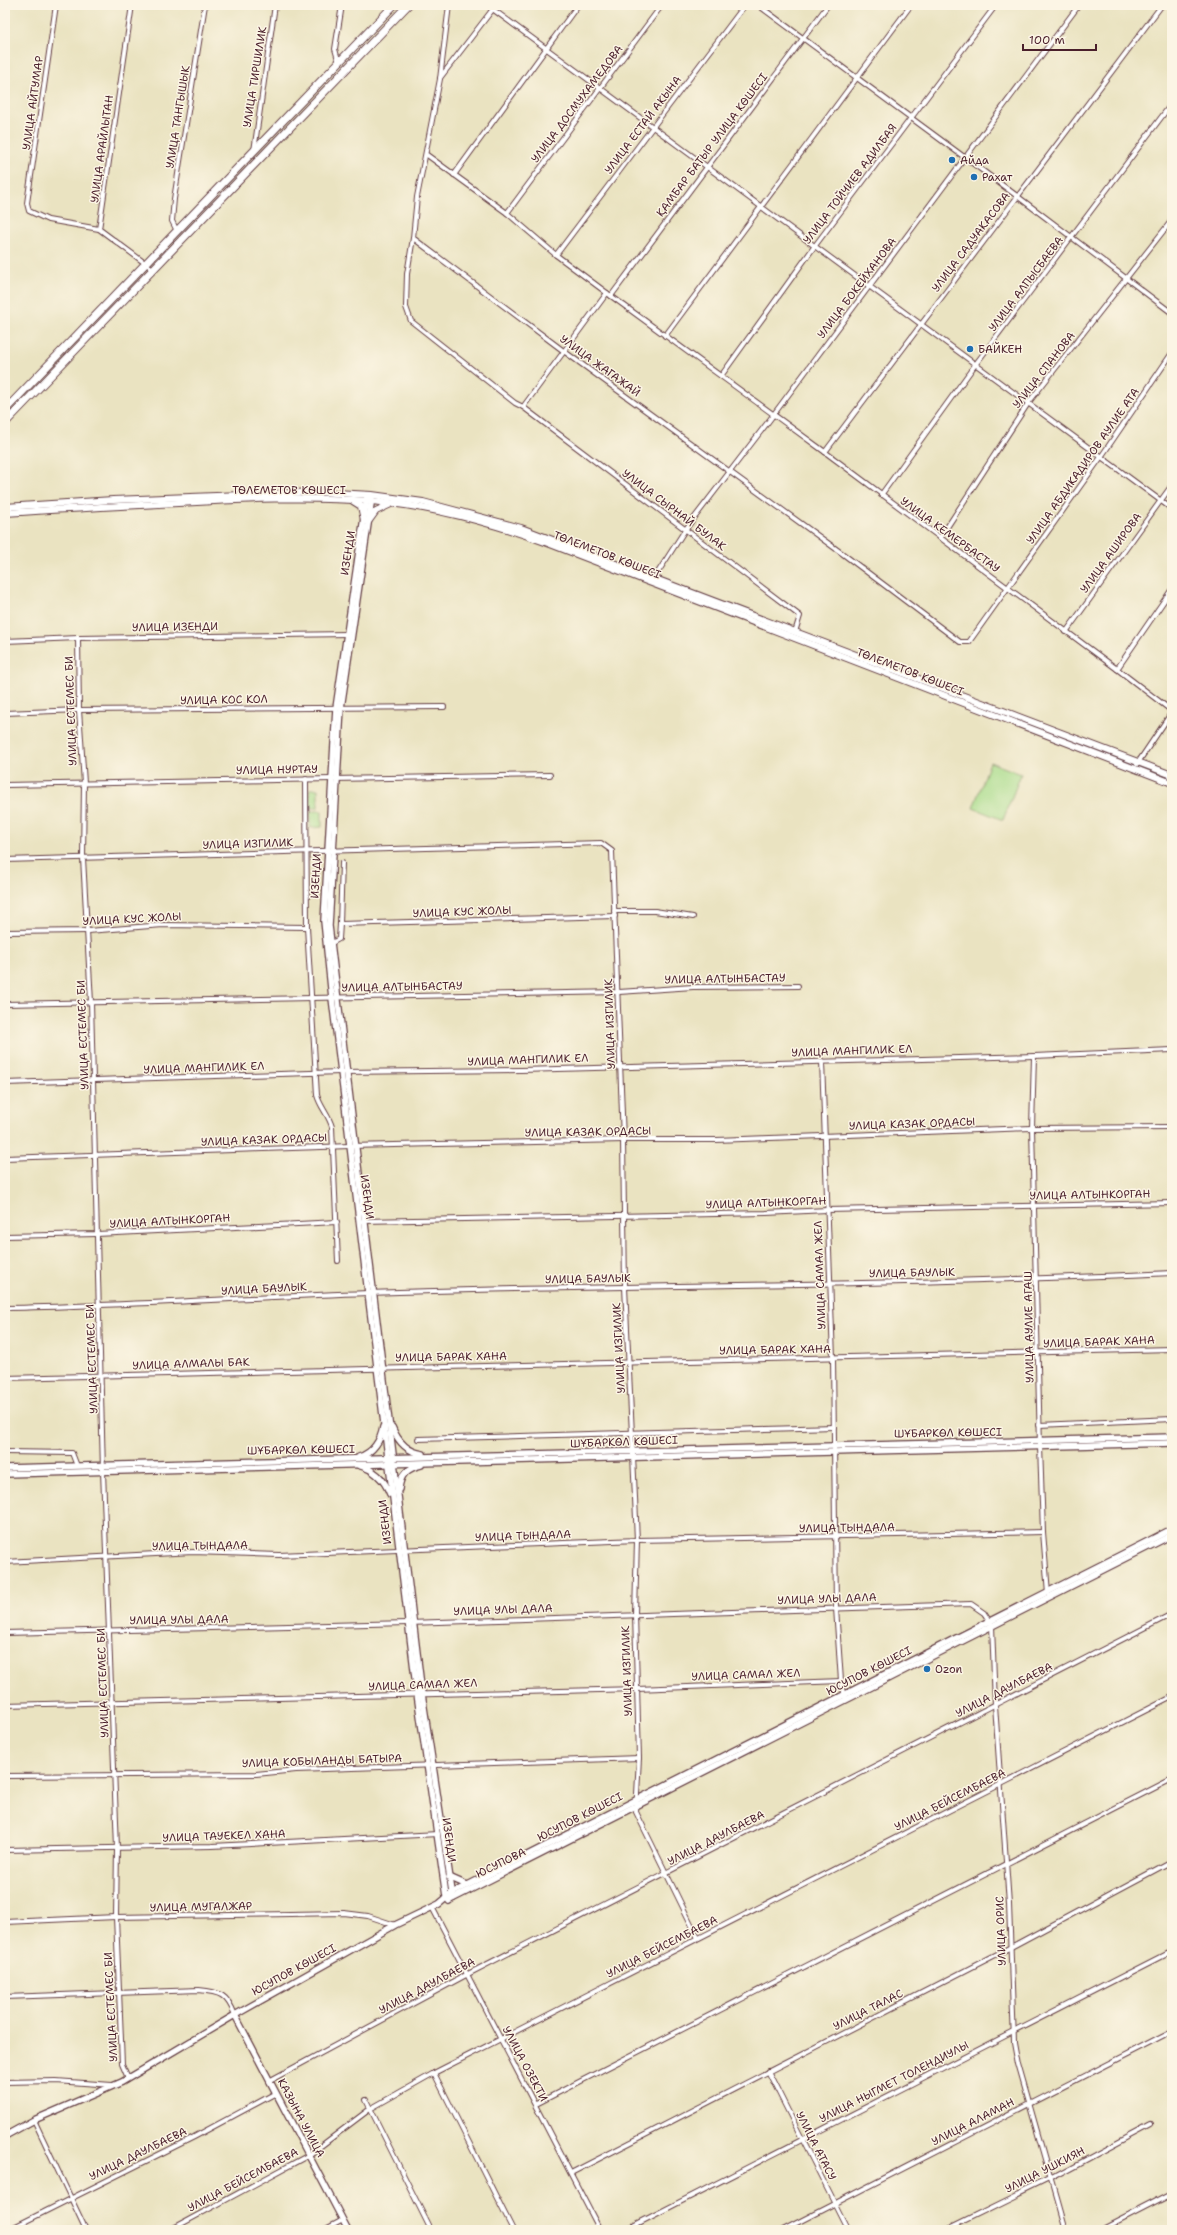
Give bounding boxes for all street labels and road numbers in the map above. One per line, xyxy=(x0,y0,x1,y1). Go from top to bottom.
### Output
street label: УЛИЦА ТИРШИЛИК xyxy=(240,25,270,129)
street label: УЛИЦА ДОСМУХАМЕДОВА xyxy=(528,42,626,166)
street label: УЛИЦА АЙТУМАР xyxy=(18,55,47,151)
street label: УЛИЦА ТАНГЫШЫК xyxy=(162,64,194,170)
street label: ҚАМБАР БАТЫР УЛИЦА КӨШЕСІ xyxy=(653,70,771,220)
street label: УЛИЦА ЕСТАЙ АКЫНА xyxy=(600,72,685,177)
street label: УЛИЦА АРАЙЛЫТАН xyxy=(86,94,117,204)
street label: УЛИЦА ТОЙЧИЕВ АДИЛБАЯ xyxy=(799,120,900,247)
street label: УЛИЦА САДУАКАСОВА xyxy=(928,189,1014,295)
street label: УЛИЦА АЛПЫСБАЕВА xyxy=(985,233,1067,335)
street label: УЛИЦА БОКЕЙХАНОВА xyxy=(813,234,900,342)
street label: УЛИЦА СПАНОВА xyxy=(1009,329,1079,411)
street label: УЛИЦА ЖАГАЖАЙ xyxy=(557,331,644,400)
street label: УЛИЦА АБДИКАДИРОВ АУЛИЕ АТА xyxy=(1023,385,1143,547)
street label: УЛИЦА СЫРНАЙ БУЛАК xyxy=(619,465,730,554)
street label: ТӨЛЕМЕТОВ КӨШЕСІ xyxy=(232,483,346,498)
street label: УЛИЦА КЕМЕРБАСТАУ xyxy=(897,494,1003,576)
street label: УЛИЦА АШИРОВА xyxy=(1077,510,1145,596)
street label: ТӨЛЕМЕТОВ КӨШЕСІ xyxy=(551,528,663,582)
street label: ИЗЕНДИ xyxy=(337,529,359,576)
street label: УЛИЦА ИЗЕНДИ xyxy=(132,619,218,635)
street label: ТӨЛЕМЕТОВ КӨШЕСІ xyxy=(854,645,966,699)
street label: УЛИЦА ЕСТЕМЕС БИ xyxy=(62,656,80,766)
street label: УЛИЦА КОС КОЛ xyxy=(180,692,268,708)
street label: УЛИЦА НУРТАУ xyxy=(236,762,318,778)
street label: УЛИЦА ИЗГИЛИК xyxy=(202,835,294,853)
street label: ИЗЕНДИ xyxy=(307,853,325,899)
street label: УЛИЦА КУС ЖОЛЫ xyxy=(412,903,512,921)
street label: УЛИЦА КУС ЖОЛЫ xyxy=(82,909,182,929)
street label: УЛИЦА АЛТЫНБАСТАУ xyxy=(664,970,786,988)
street label: УЛИЦА АЛТЫНБАСТАУ xyxy=(341,978,463,996)
street label: УЛИЦА ИЗГИЛИК xyxy=(601,978,619,1070)
street label: УЛИЦА ЕСТЕМЕС БИ xyxy=(74,980,92,1090)
street label: УЛИЦА МАНГИЛИК ЕЛ xyxy=(791,1041,913,1061)
street label: УЛИЦА МАНГИЛИК ЕЛ xyxy=(467,1050,589,1070)
street label: УЛИЦА МАНГИЛИК ЕЛ xyxy=(143,1058,265,1078)
street label: УЛИЦА КАЗАК ОРДАСЫ xyxy=(848,1114,976,1134)
street label: УЛИЦА КАЗАК ОРДАСЫ xyxy=(525,1123,651,1141)
street label: УЛИЦА КАЗАК ОРДАСЫ xyxy=(200,1130,328,1150)
street label: ИЗЕНДИ xyxy=(356,1174,378,1221)
street label: УЛИЦА АЛТЫНКОРГАН xyxy=(1029,1186,1151,1204)
street label: УЛИЦА АЛТЫНКОРГАН xyxy=(705,1193,827,1213)
street label: УЛИЦА АЛТЫНКОРГАН xyxy=(109,1210,231,1232)
street label: УЛИЦА САМАЛ ЖЕЛ xyxy=(811,1220,829,1330)
street label: УЛИЦА БАУЛЫК xyxy=(869,1265,955,1281)
street label: УЛИЦА БАУЛЫК xyxy=(545,1271,631,1287)
street label: УЛИЦА АУЛИЕ АГАШ xyxy=(1021,1271,1037,1383)
street label: УЛИЦА БАУЛЫК xyxy=(221,1279,307,1299)
street label: УЛИЦА ИЗГИЛИК xyxy=(609,1302,629,1394)
street label: УЛИЦА ЕСТЕМЕС БИ xyxy=(83,1304,101,1414)
street label: УЛИЦА БАРАК ХАНА xyxy=(1043,1333,1155,1351)
street label: УЛИЦА БАРАК ХАНА xyxy=(719,1342,831,1358)
street label: УЛИЦА БАРАК ХАНА xyxy=(395,1349,507,1365)
street label: УЛИЦА АЛМАЛЫ БАК xyxy=(132,1354,250,1374)
street label: ШҰБАРКӨЛ КӨШЕСІ xyxy=(894,1425,1002,1441)
street label: ШҰБАРКӨЛ КӨШЕСІ xyxy=(570,1433,678,1451)
street label: ШҰБАРКӨЛ КӨШЕСІ xyxy=(247,1442,355,1458)
street label: ИЗЕНДИ xyxy=(375,1499,395,1545)
street label: УЛИЦА ТЫНДАЛА xyxy=(799,1520,895,1536)
street label: УЛИЦА ТЫНДАЛА xyxy=(475,1527,571,1545)
street label: УЛИЦА ТЫНДАЛА xyxy=(152,1538,248,1554)
street label: УЛИЦА УЛЫ ДАЛА xyxy=(777,1590,877,1608)
street label: УЛИЦА УЛЫ ДАЛА xyxy=(453,1601,553,1619)
street label: УЛИЦА УЛЫ ДАЛА xyxy=(129,1612,229,1628)
street label: УЛИЦА ИЗГИЛИК xyxy=(618,1625,636,1717)
street label: УЛИЦА ЕСТЕМЕС БИ xyxy=(94,1628,112,1738)
street label: ЮСУПОВ КӨШЕСІ xyxy=(824,1643,914,1699)
street label: УЛИЦА ДАУЛБАЕВА xyxy=(953,1659,1055,1721)
street label: УЛИЦА САМАЛ ЖЕЛ xyxy=(691,1666,801,1684)
street label: УЛИЦА САМАЛ ЖЕЛ xyxy=(368,1676,478,1694)
street label: УЛИЦА КОБЫЛАНДЫ БАТЫРА xyxy=(242,1751,402,1771)
street label: УЛИЦА БЕЙСЕМБАЕВА xyxy=(891,1764,1008,1835)
street label: ЮСУПОВ КӨШЕСІ xyxy=(535,1789,625,1845)
street label: УЛИЦА ДАУЛБАЕВА xyxy=(665,1807,767,1869)
street label: ИЗЕНДИ xyxy=(438,1817,460,1864)
street label: УЛИЦА ТАУЕКЕЛ ХАНА xyxy=(162,1826,286,1846)
street label: ЮСУПОВА xyxy=(473,1844,529,1882)
street label: УЛИЦА ОРИС xyxy=(992,1896,1010,1966)
street label: УЛИЦА МУГАЛЖАР xyxy=(150,1899,252,1915)
street label: УЛИЦА БЕЙСЕМБАЕВА xyxy=(603,1911,720,1982)
street label: ЮСУПОВ КӨШЕСІ xyxy=(249,1941,339,1999)
street label: УЛИЦА ЕСТЕМЕС БИ xyxy=(101,1952,121,2062)
street label: УЛИЦА ДАУЛБАЕВА xyxy=(376,1954,478,2018)
street label: УЛИЦА ТАЛАС xyxy=(830,1986,906,2034)
street label: УЛИЦА ОЗЕКТИ xyxy=(499,2024,551,2104)
street label: УЛИЦА НЫГМЕТ ТОЛЕНДИУЛЫ xyxy=(817,2038,971,2126)
street label: КАЗЫНА УЛИЦА xyxy=(274,2076,328,2160)
street label: УЛИЦА АЛАМАН xyxy=(929,2095,1017,2149)
street label: УЛИЦА АТАСУ xyxy=(792,2109,840,2183)
street label: УЛИЦА ДАУЛБАЕВА xyxy=(87,2124,189,2184)
street label: УЛИЦА УШКИЯН xyxy=(1002,2143,1088,2197)
street label: УЛИЦА БЕЙСЕМБАЕВА xyxy=(185,2144,301,2216)

